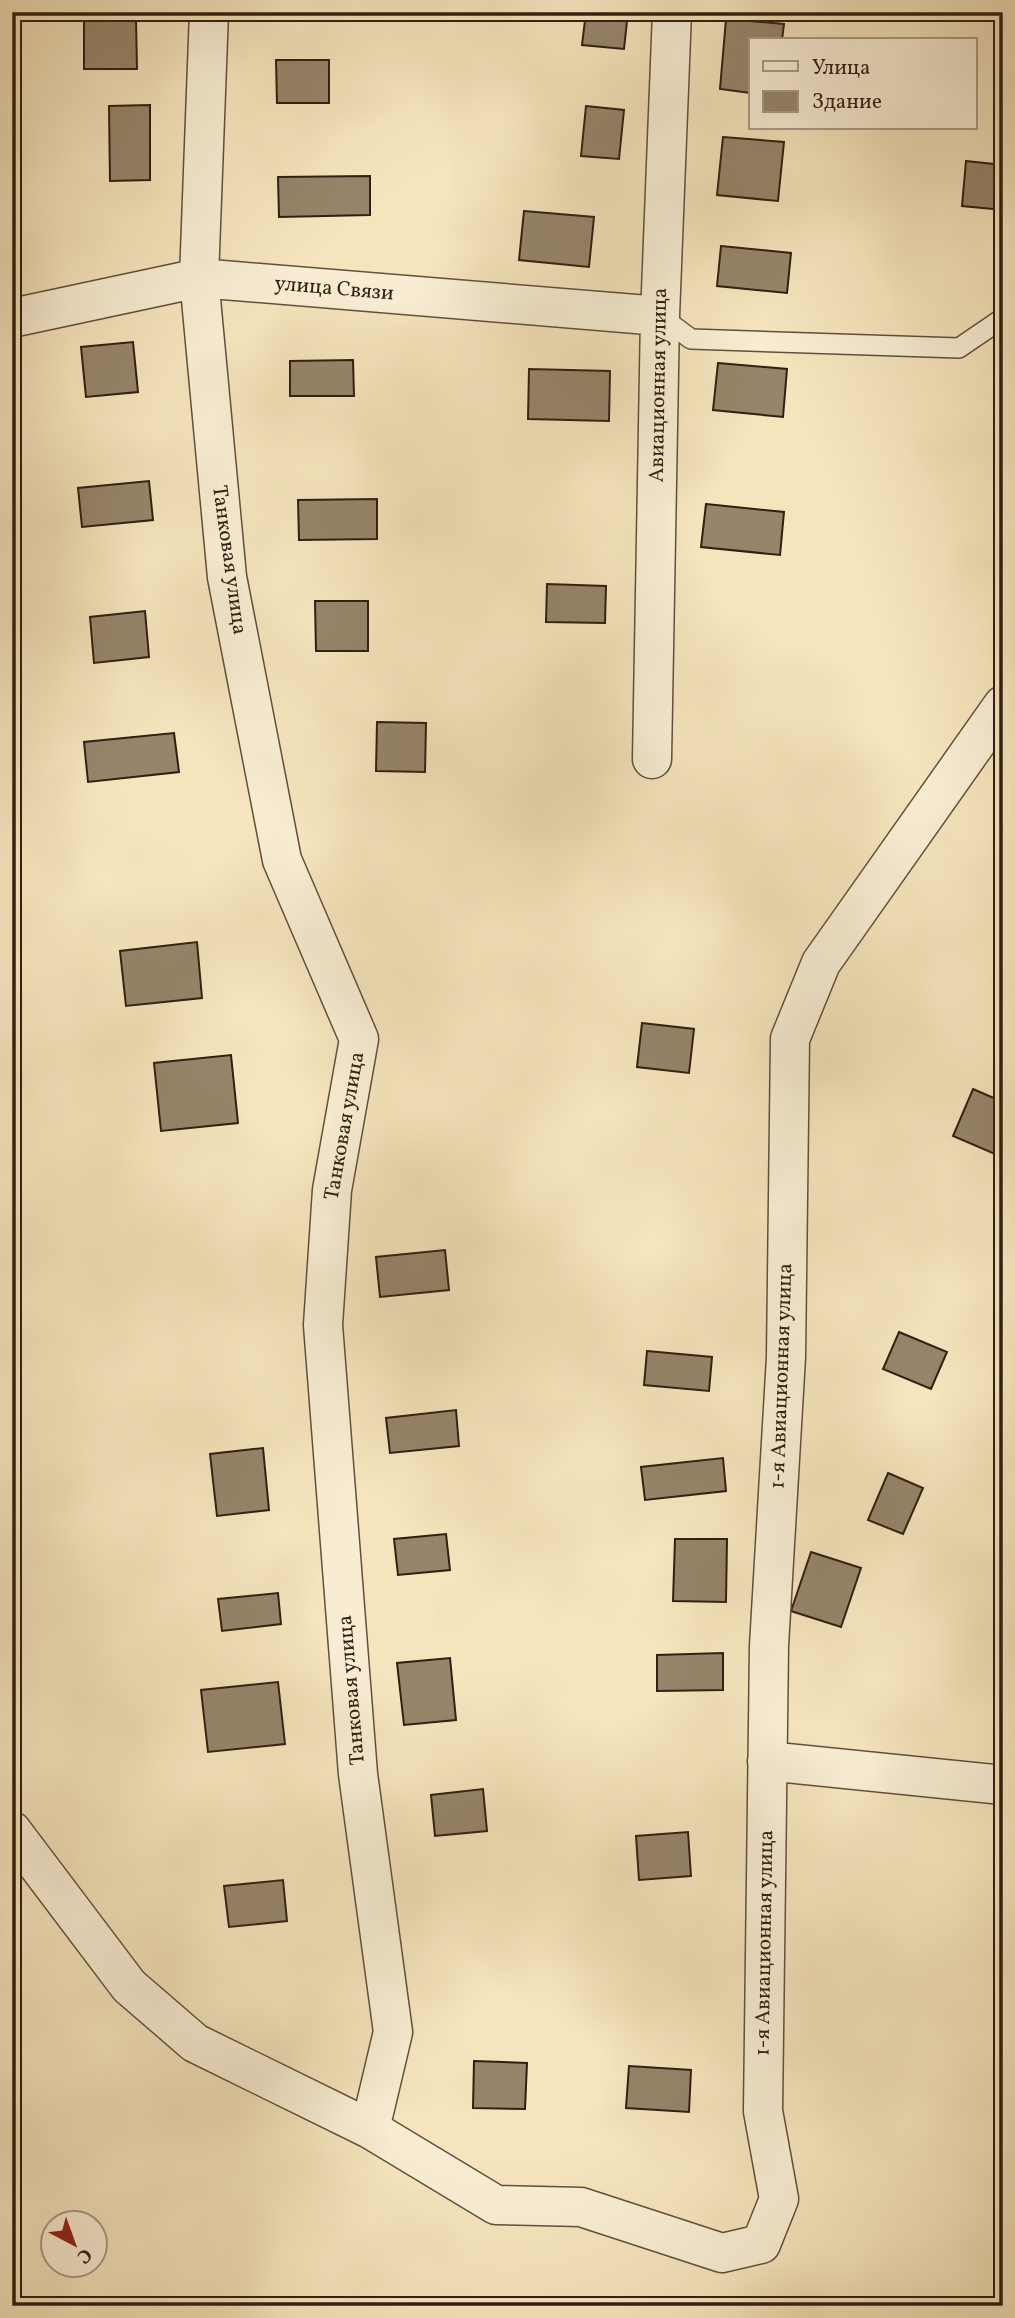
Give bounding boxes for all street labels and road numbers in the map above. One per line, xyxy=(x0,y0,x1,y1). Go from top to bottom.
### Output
street label: улица Связи xyxy=(273,269,395,309)
street label: Авиационная улица xyxy=(643,287,675,483)
street label: Танковая улица xyxy=(204,484,254,636)
street label: Танковая улица xyxy=(318,1049,372,1203)
street label: 1-я Авиационная улица xyxy=(764,1262,800,1490)
street label: Танковая улица xyxy=(331,1614,373,1766)
street label: 1-я Авиационная улица xyxy=(749,1830,781,2056)

